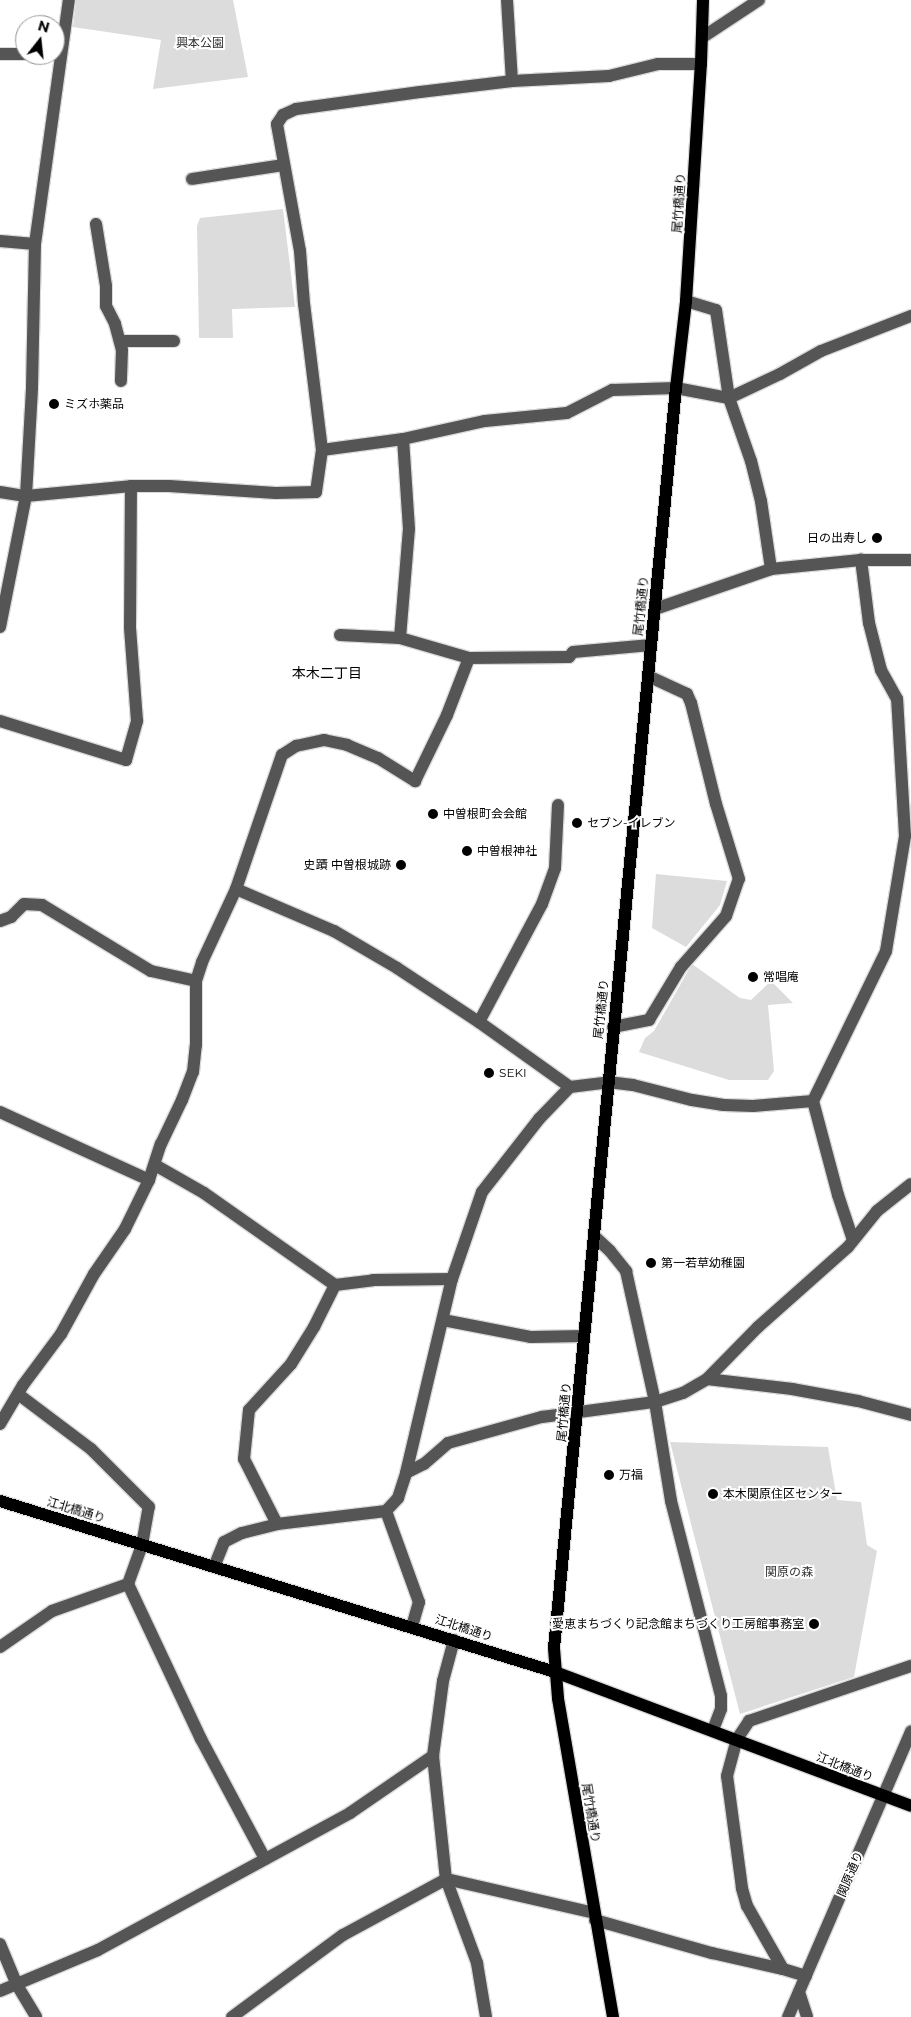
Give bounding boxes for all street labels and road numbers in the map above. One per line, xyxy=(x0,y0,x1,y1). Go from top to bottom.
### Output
street label: 尾竹橋通り xyxy=(670,173,688,233)
street label: 尾竹橋通り xyxy=(631,575,651,637)
street label: 尾竹橋通り xyxy=(591,978,611,1040)
street label: 尾竹橋通り xyxy=(554,1381,574,1443)
street label: 江北橋通り xyxy=(45,1494,107,1526)
street label: 江北橋通り xyxy=(433,1612,495,1644)
street label: 江北橋通り xyxy=(814,1750,876,1784)
street label: 尾竹橋通り xyxy=(579,1782,603,1844)
street label: 関原通り xyxy=(834,1849,866,1899)

